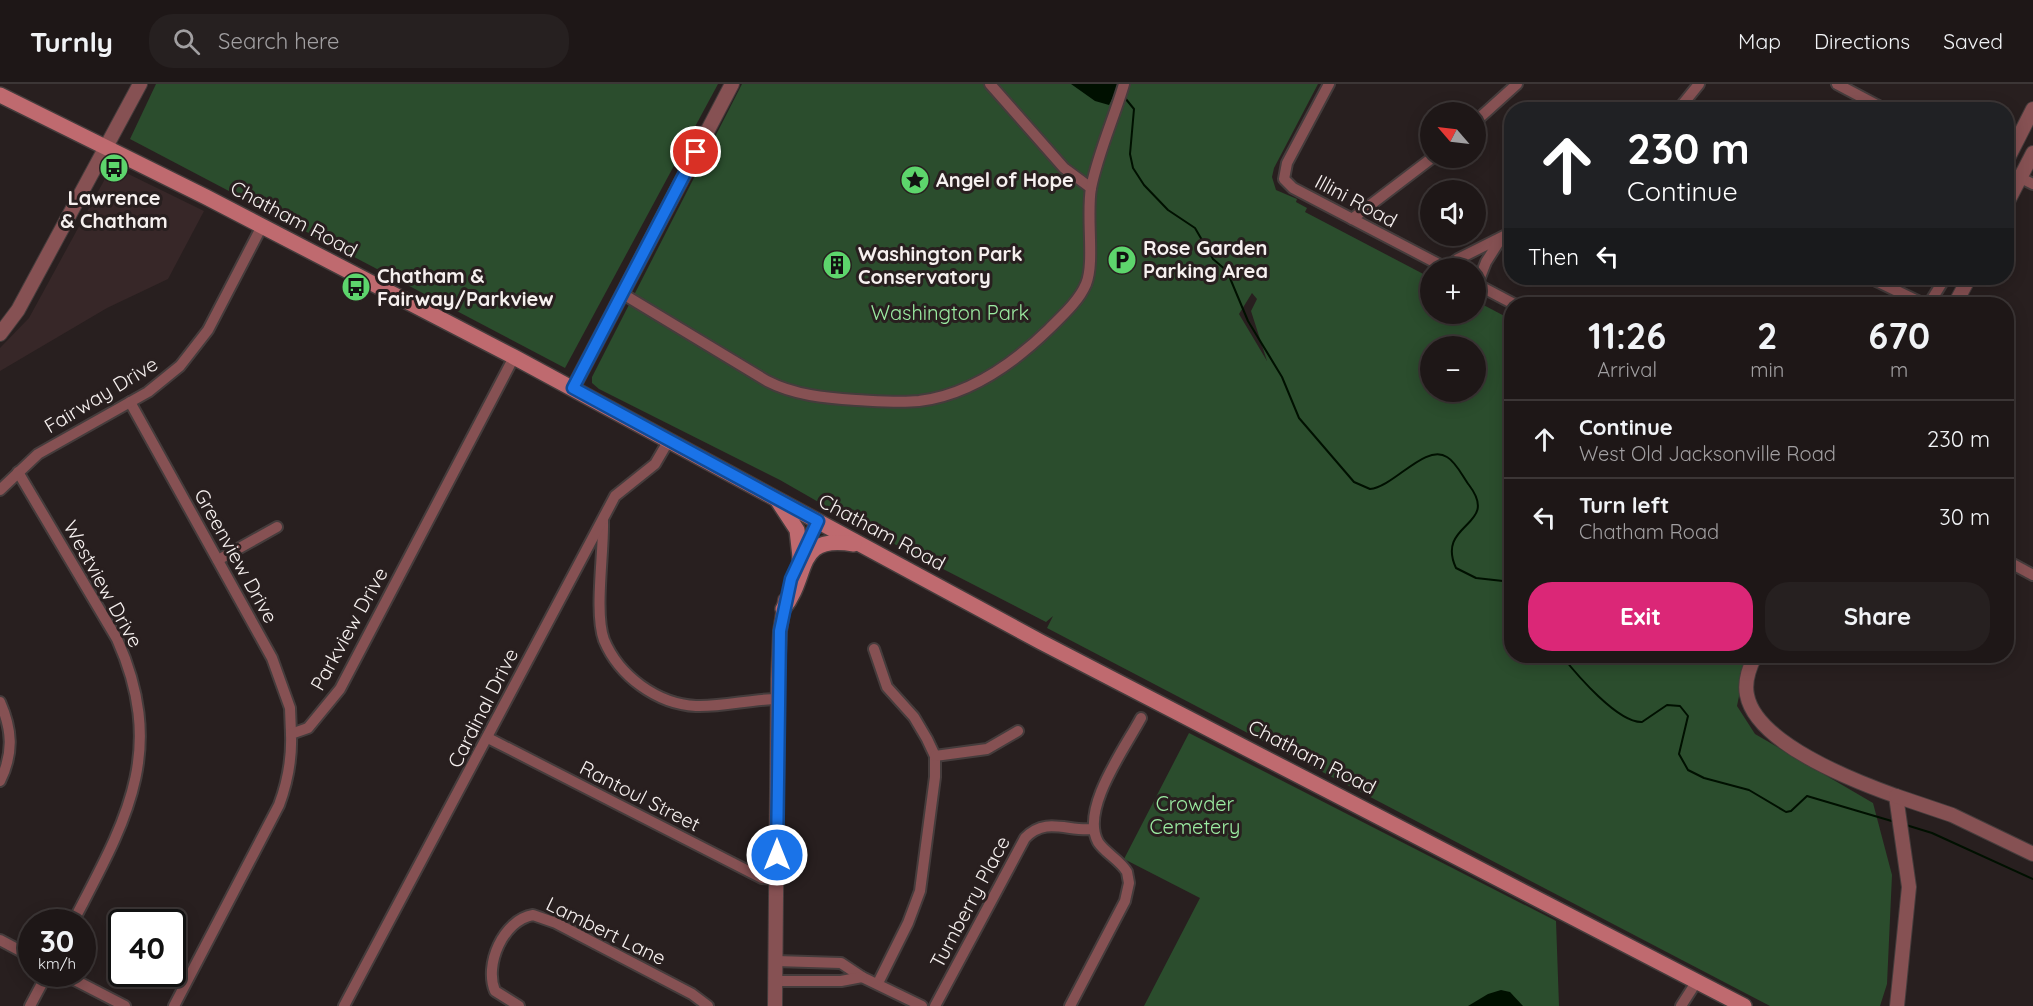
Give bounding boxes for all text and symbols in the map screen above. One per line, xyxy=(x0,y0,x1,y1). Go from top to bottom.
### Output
search box xyxy=(149,14,569,68)
text: Turnly xyxy=(30,24,113,59)
icon: search xyxy=(170,25,203,58)
text: Search here xyxy=(218,27,339,55)
text: Map xyxy=(1738,28,1781,54)
text: Directions xyxy=(1814,28,1910,54)
text: Saved xyxy=(1943,28,2003,54)
north arrow xyxy=(1420,102,1486,168)
map controls xyxy=(1420,102,1486,402)
text: 230 m xyxy=(1627,122,1750,175)
pin xyxy=(670,126,721,177)
icon: ahead xyxy=(1528,126,1606,204)
icon: arrive xyxy=(679,135,712,168)
bus stop icon: Lawrence & Chatham xyxy=(98,152,130,184)
place icon: Angel of Hope xyxy=(899,164,931,196)
place label: Angel of Hope xyxy=(936,167,1074,192)
street label: Illini Road xyxy=(1311,169,1402,233)
text: Continue xyxy=(1627,174,1738,208)
street label: Chatham Road xyxy=(227,175,362,262)
button: sound xyxy=(1420,180,1486,246)
place label: Lawrence & Chatham xyxy=(60,185,168,233)
place label: Rose Garden Parking Area xyxy=(1143,235,1268,283)
icon: left xyxy=(1591,240,1624,273)
place label: Washington Park Conservatory xyxy=(858,241,1023,289)
text: Then xyxy=(1528,243,1579,271)
parking icon: Rose Garden Parking Area xyxy=(1106,244,1138,276)
building icon: Washington Park Conservatory xyxy=(821,249,853,281)
button: + xyxy=(1420,258,1486,324)
place label: Chatham & Fairway/Parkview xyxy=(377,263,554,311)
bus stop icon: Chatham & Fairway/Parkview xyxy=(340,271,372,303)
park label: Washington Park xyxy=(871,300,1029,325)
text: 11:26 xyxy=(1588,313,1666,358)
text: 2 xyxy=(1757,313,1777,358)
text: 670 xyxy=(1868,313,1930,358)
button: − xyxy=(1420,336,1486,402)
street label: Fairway Drive xyxy=(39,351,162,438)
text: Arrival xyxy=(1597,357,1657,382)
text: min xyxy=(1750,357,1784,382)
text: m xyxy=(1890,357,1908,382)
text: Continue xyxy=(1579,413,1673,441)
icon: ahead xyxy=(1528,423,1561,456)
text: 230 m xyxy=(1927,425,1990,453)
text: West Old Jacksonville Road xyxy=(1579,441,1836,466)
street label: Greenview Drive xyxy=(189,484,284,627)
street label: Chatham Road xyxy=(815,488,950,575)
text: Turn left xyxy=(1579,491,1669,519)
icon: left xyxy=(1528,501,1561,534)
text: 30 m xyxy=(1939,503,1990,531)
street label: Westview Drive xyxy=(58,516,149,652)
text: Chatham Road xyxy=(1579,519,1719,544)
street label: Parkview Drive xyxy=(304,563,393,695)
button: Exit xyxy=(1528,582,1753,651)
button: Share xyxy=(1765,582,1990,651)
street label: Cardinal Drive xyxy=(442,644,523,772)
street label: Chatham Road xyxy=(1244,714,1380,799)
street label: Rantoul Street xyxy=(576,754,705,837)
park label: Crowder Cemetery xyxy=(1150,791,1240,839)
position arrow xyxy=(745,823,809,887)
street label: Turnberry Place xyxy=(924,831,1015,972)
street label: Lambert Lane xyxy=(542,891,670,970)
speed limit sign: 40 xyxy=(108,909,186,987)
text: 30 xyxy=(40,922,74,960)
text: km/h xyxy=(38,954,76,973)

